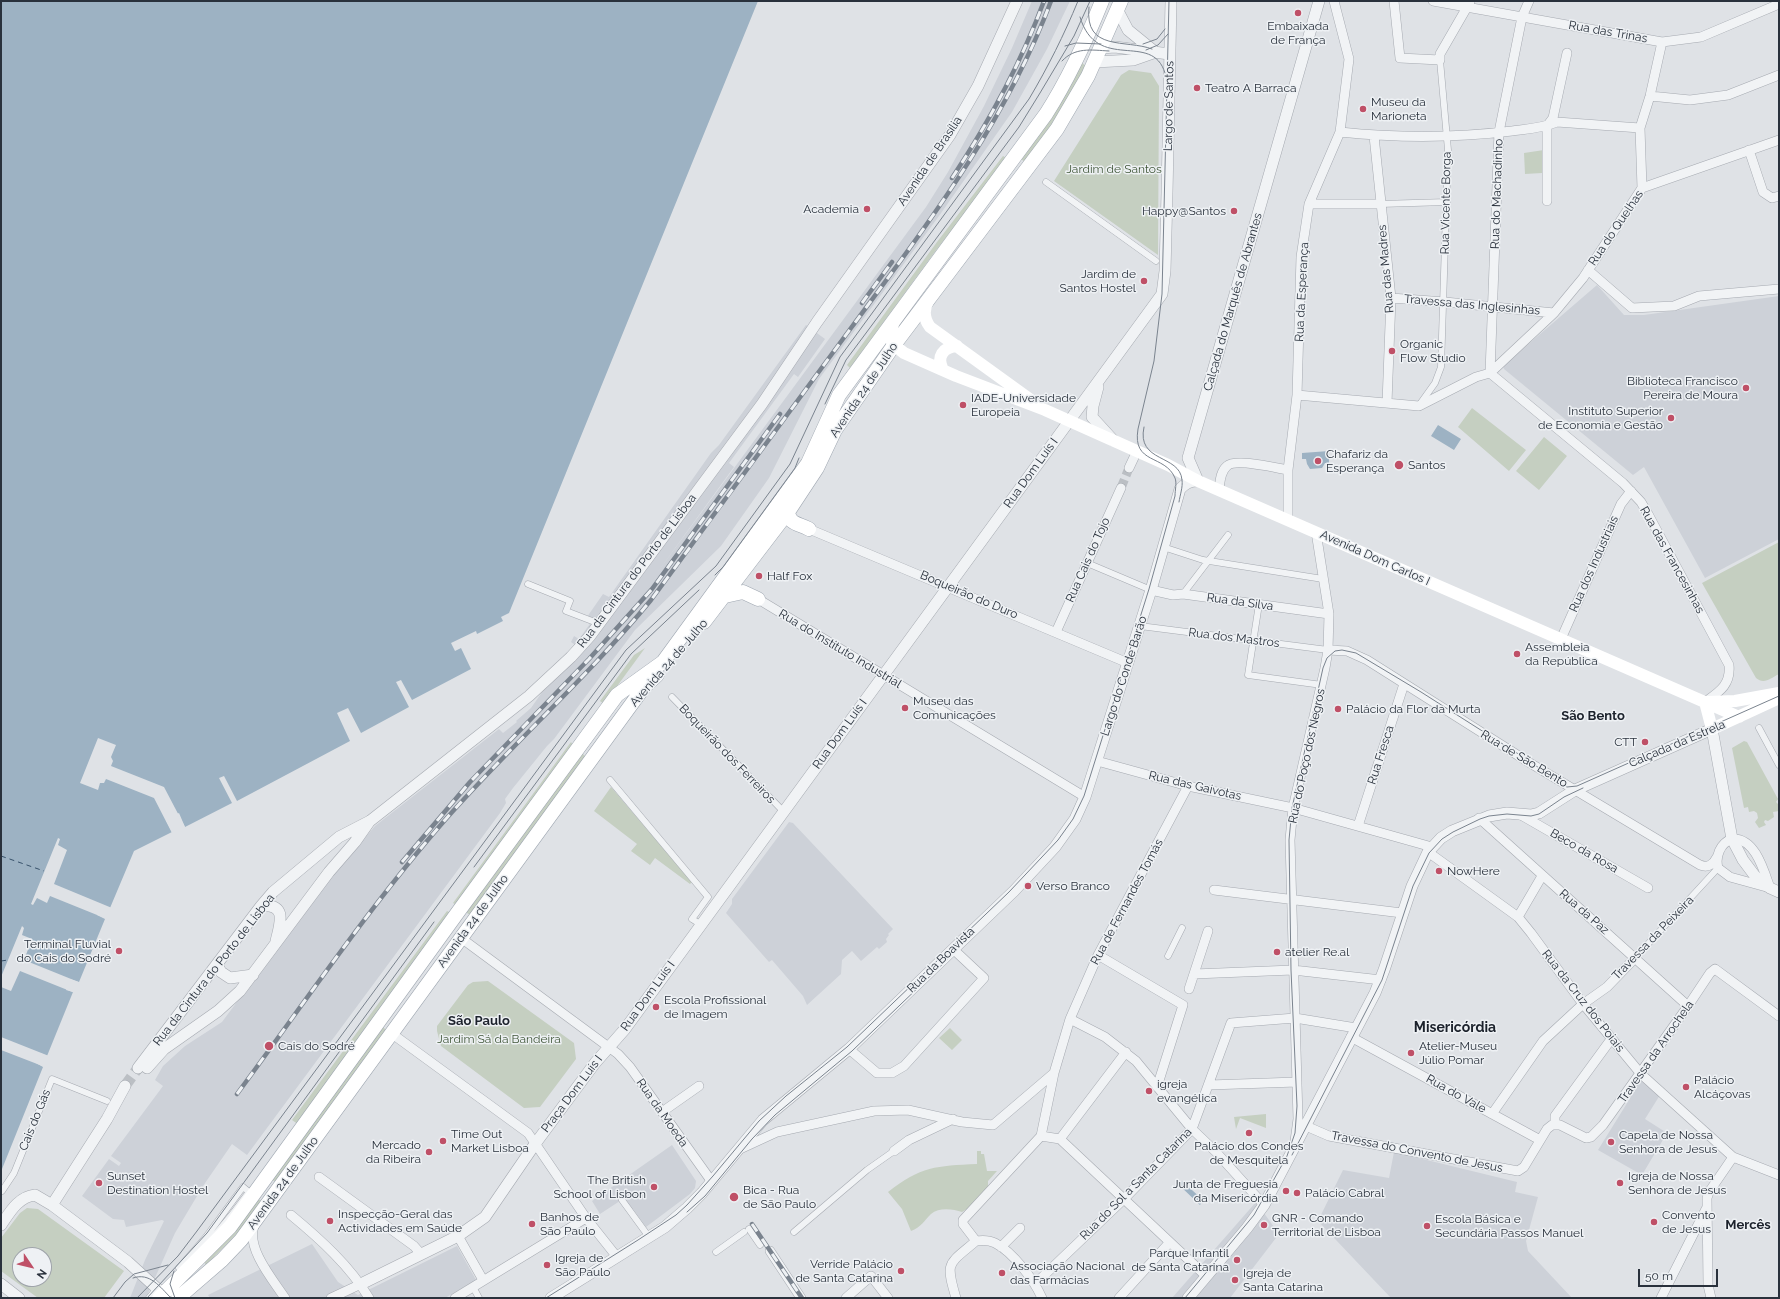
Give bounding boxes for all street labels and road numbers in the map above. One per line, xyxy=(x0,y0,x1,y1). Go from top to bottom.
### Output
street label: Rua das Trinas xyxy=(1567,18,1649,46)
street label: Largo de Santos xyxy=(1161,61,1177,151)
street label: Avenida de Brasília xyxy=(895,114,965,208)
street label: Rua do Machadinho xyxy=(1488,139,1506,249)
street label: Rua Vicente Borga xyxy=(1438,151,1454,255)
street label: Rua do Quelhas xyxy=(1585,188,1647,268)
street label: Calçada do Marquês de Abrantes xyxy=(1201,211,1265,393)
street label: Rua das Madres xyxy=(1375,224,1397,314)
street label: Rua da Esperança xyxy=(1292,242,1312,342)
street label: Travessa das Inglesinhas xyxy=(1403,292,1541,318)
street label: Avenida 24 de Julho xyxy=(827,340,901,440)
street label: Rua Dom Luís I xyxy=(1001,435,1061,511)
street label: Rua da Cintura do Porto de Lisboa xyxy=(574,491,700,651)
street label: Rua das Francesinhas xyxy=(1637,504,1707,616)
street label: Rua dos Industriais xyxy=(1566,514,1622,614)
street label: Rua Cais do Tojo xyxy=(1063,515,1113,605)
street label: Avenida Dom Carlos I xyxy=(1318,527,1432,589)
street label: Boqueirão do Duro xyxy=(918,568,1020,622)
street label: Rua da Silva xyxy=(1206,590,1274,614)
street label: Rua do Instituto Industrial xyxy=(776,607,904,691)
street label: Largo do Conde Barão xyxy=(1098,614,1150,738)
street label: Avenida 24 de Julho xyxy=(627,616,711,710)
street label: Rua dos Mastros xyxy=(1188,625,1280,651)
street label: Rua do Poço dos Negros xyxy=(1286,687,1328,825)
street label: Rua Dom Luís I xyxy=(810,696,870,772)
street label: Boqueirão dos Ferreiros xyxy=(676,701,778,807)
street label: Calçada da Estrela xyxy=(1627,717,1727,771)
street label: Rua Fresca xyxy=(1365,724,1397,786)
street label: Rua de São Bento xyxy=(1478,727,1570,791)
street label: Rua das Gaivotas xyxy=(1147,768,1243,804)
street label: Beco da Rosa xyxy=(1548,826,1620,876)
street label: Rua de Fernandes Tomás xyxy=(1088,837,1166,967)
street label: Avenida 24 de Julho xyxy=(434,872,512,970)
street label: Rua da Paz xyxy=(1556,886,1612,938)
street label: Rua da Cintura do Porto de Lisboa xyxy=(150,891,278,1049)
street label: Travessa da Peixeira xyxy=(1609,893,1697,983)
street label: Rua da Boavista xyxy=(904,924,978,996)
street label: Rua da Cruz dos Poiais xyxy=(1539,947,1627,1055)
street label: Rua Dom Luís I xyxy=(618,958,678,1034)
street label: Travessa da Arrochela xyxy=(1615,998,1697,1106)
street label: Praça Dom Luís I xyxy=(538,1053,606,1135)
street label: Rua do Vale xyxy=(1423,1072,1489,1116)
street label: Rua da Moeda xyxy=(633,1076,691,1150)
street label: Cais do Gás xyxy=(16,1087,54,1153)
street label: Rua do Sol a Santa Catarina xyxy=(1077,1125,1195,1243)
street label: Travessa do Convento de Jesus xyxy=(1330,1128,1504,1176)
street label: Avenida 24 de Julho xyxy=(244,1134,322,1232)

